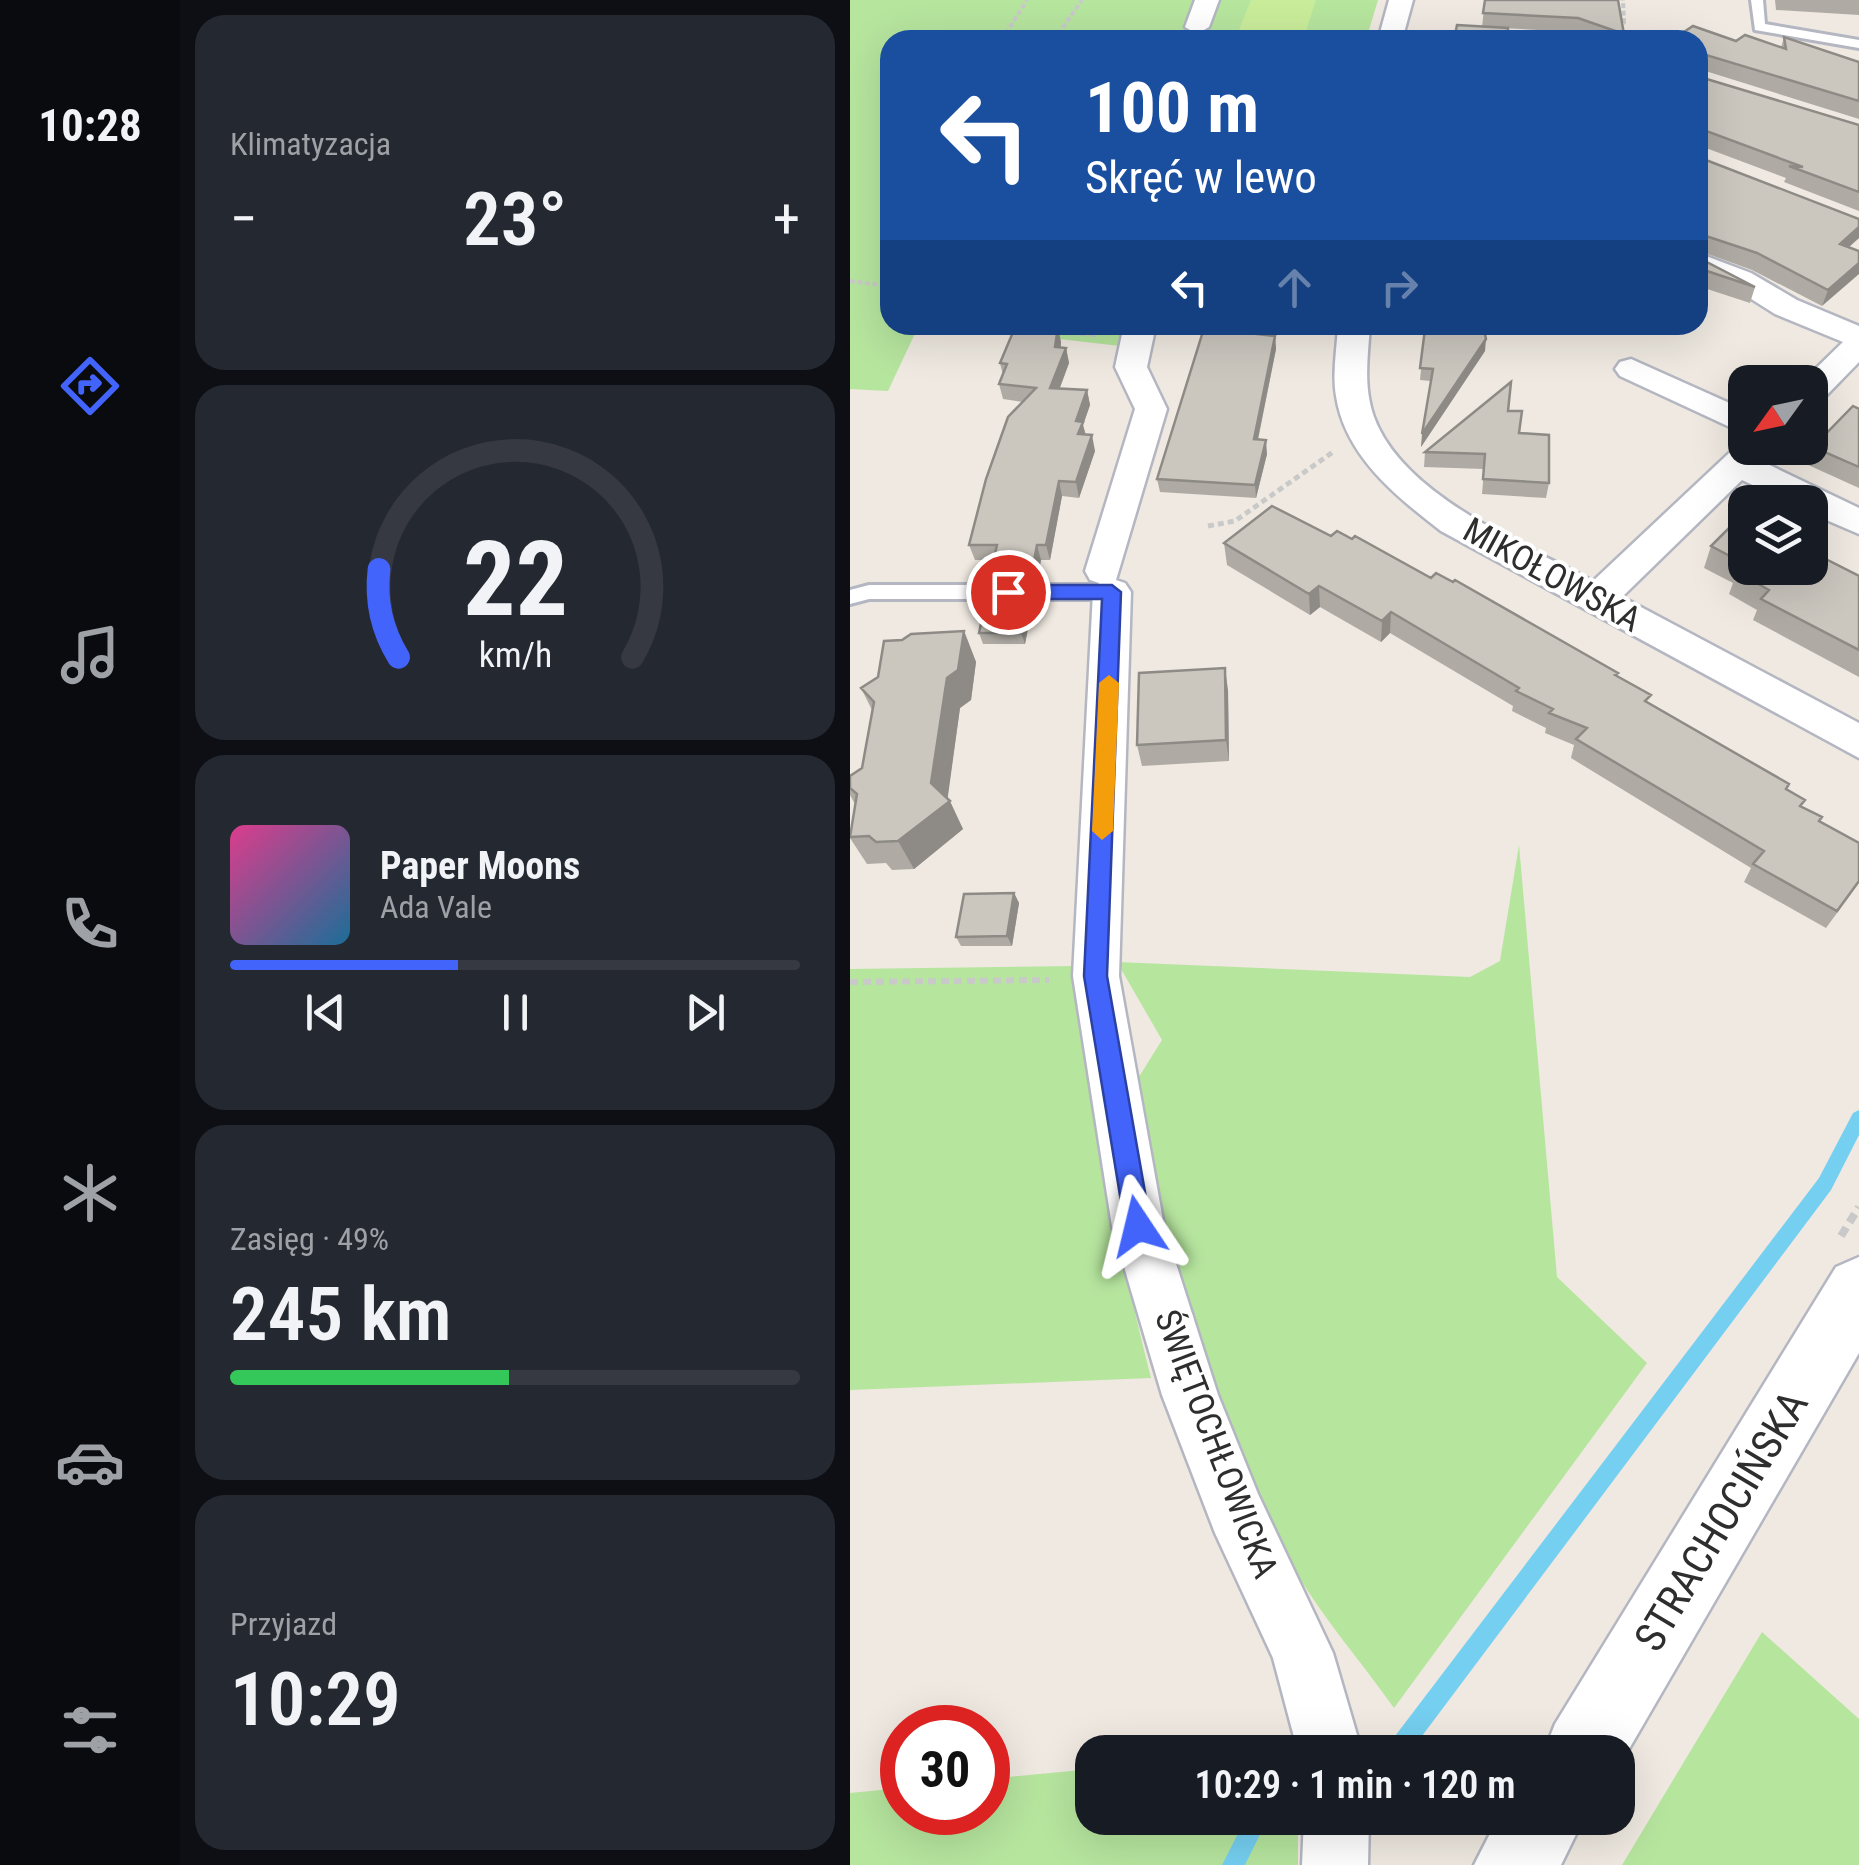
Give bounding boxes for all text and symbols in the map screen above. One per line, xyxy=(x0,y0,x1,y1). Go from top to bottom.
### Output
text: 100 m xyxy=(1085,67,1259,149)
icon: left xyxy=(920,70,1050,200)
text: 10:28 xyxy=(38,99,142,152)
text: Klimatyzacja xyxy=(230,125,391,163)
text: Skręć w lewo xyxy=(1085,151,1317,204)
text: 23° xyxy=(463,175,567,263)
text: − xyxy=(230,187,258,251)
text: + xyxy=(773,187,800,251)
icon: left xyxy=(1162,260,1217,315)
icon: ahead xyxy=(1267,260,1322,315)
icon: right xyxy=(1372,260,1427,315)
icon: directions xyxy=(55,351,125,421)
north arrow xyxy=(1728,365,1828,465)
map controls xyxy=(1728,365,1828,585)
button: layers xyxy=(1728,485,1828,585)
street label: MIKOŁOWSKA xyxy=(1456,509,1648,641)
text: 22 xyxy=(462,519,568,640)
pin xyxy=(966,550,1051,635)
icon: arrive xyxy=(981,565,1036,620)
icon: music xyxy=(55,620,125,690)
text: km/h xyxy=(478,634,552,676)
text: Paper Moons xyxy=(380,844,580,888)
text: Ada Vale xyxy=(380,888,492,926)
icon: phone xyxy=(55,889,125,959)
icon: previous xyxy=(298,985,353,1040)
icon: pause xyxy=(488,985,543,1040)
icon: next xyxy=(678,985,733,1040)
icon: climate xyxy=(55,1158,125,1228)
position arrow xyxy=(1086,1174,1190,1278)
text: Zasięg · 49% xyxy=(230,1220,389,1258)
text: 245 km xyxy=(230,1270,452,1358)
street label: ŚWIĘTOCHŁOWICKA xyxy=(1146,1304,1287,1584)
street label: STRACHOCIŃSKA xyxy=(1624,1382,1818,1660)
icon: car xyxy=(55,1427,125,1497)
text: Przyjazd xyxy=(230,1605,337,1643)
text: 10:29 xyxy=(230,1655,401,1743)
icon: filters xyxy=(55,1695,125,1765)
speed limit sign: 30 xyxy=(880,1705,1010,1835)
text: 10:29 · 1 min · 120 m xyxy=(1195,1763,1515,1807)

